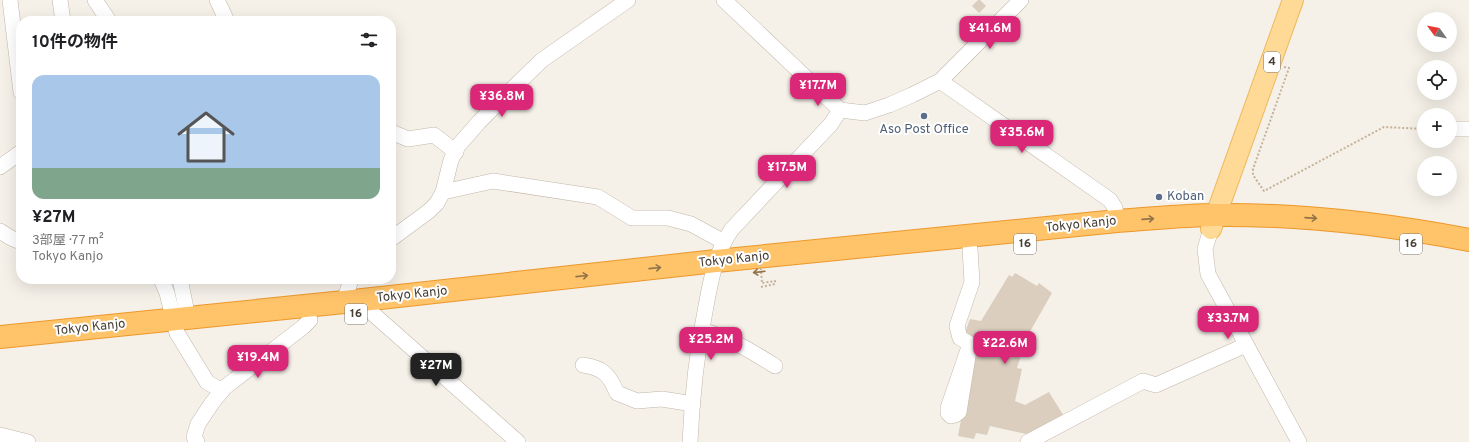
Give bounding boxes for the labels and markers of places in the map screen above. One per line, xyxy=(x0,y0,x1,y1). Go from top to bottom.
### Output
pin: ¥41.6M xyxy=(957,16,1023,50)
pin: ¥17.7M xyxy=(785,73,851,107)
pin: ¥36.8M xyxy=(469,84,535,118)
marker: Aso Post Office xyxy=(919,111,929,121)
pin: ¥35.6M xyxy=(989,120,1055,154)
place label: Aso Post Office xyxy=(879,122,969,138)
pin: ¥17.5M xyxy=(754,155,820,189)
place label: Koban xyxy=(1167,189,1204,205)
marker: Koban xyxy=(1154,192,1164,202)
pin: ¥33.7M xyxy=(1195,306,1261,340)
pin: ¥25.2M xyxy=(678,327,744,361)
pin: ¥22.6M xyxy=(972,331,1038,365)
pin: ¥19.4M xyxy=(225,345,291,379)
pin: ¥27M xyxy=(412,353,460,387)

